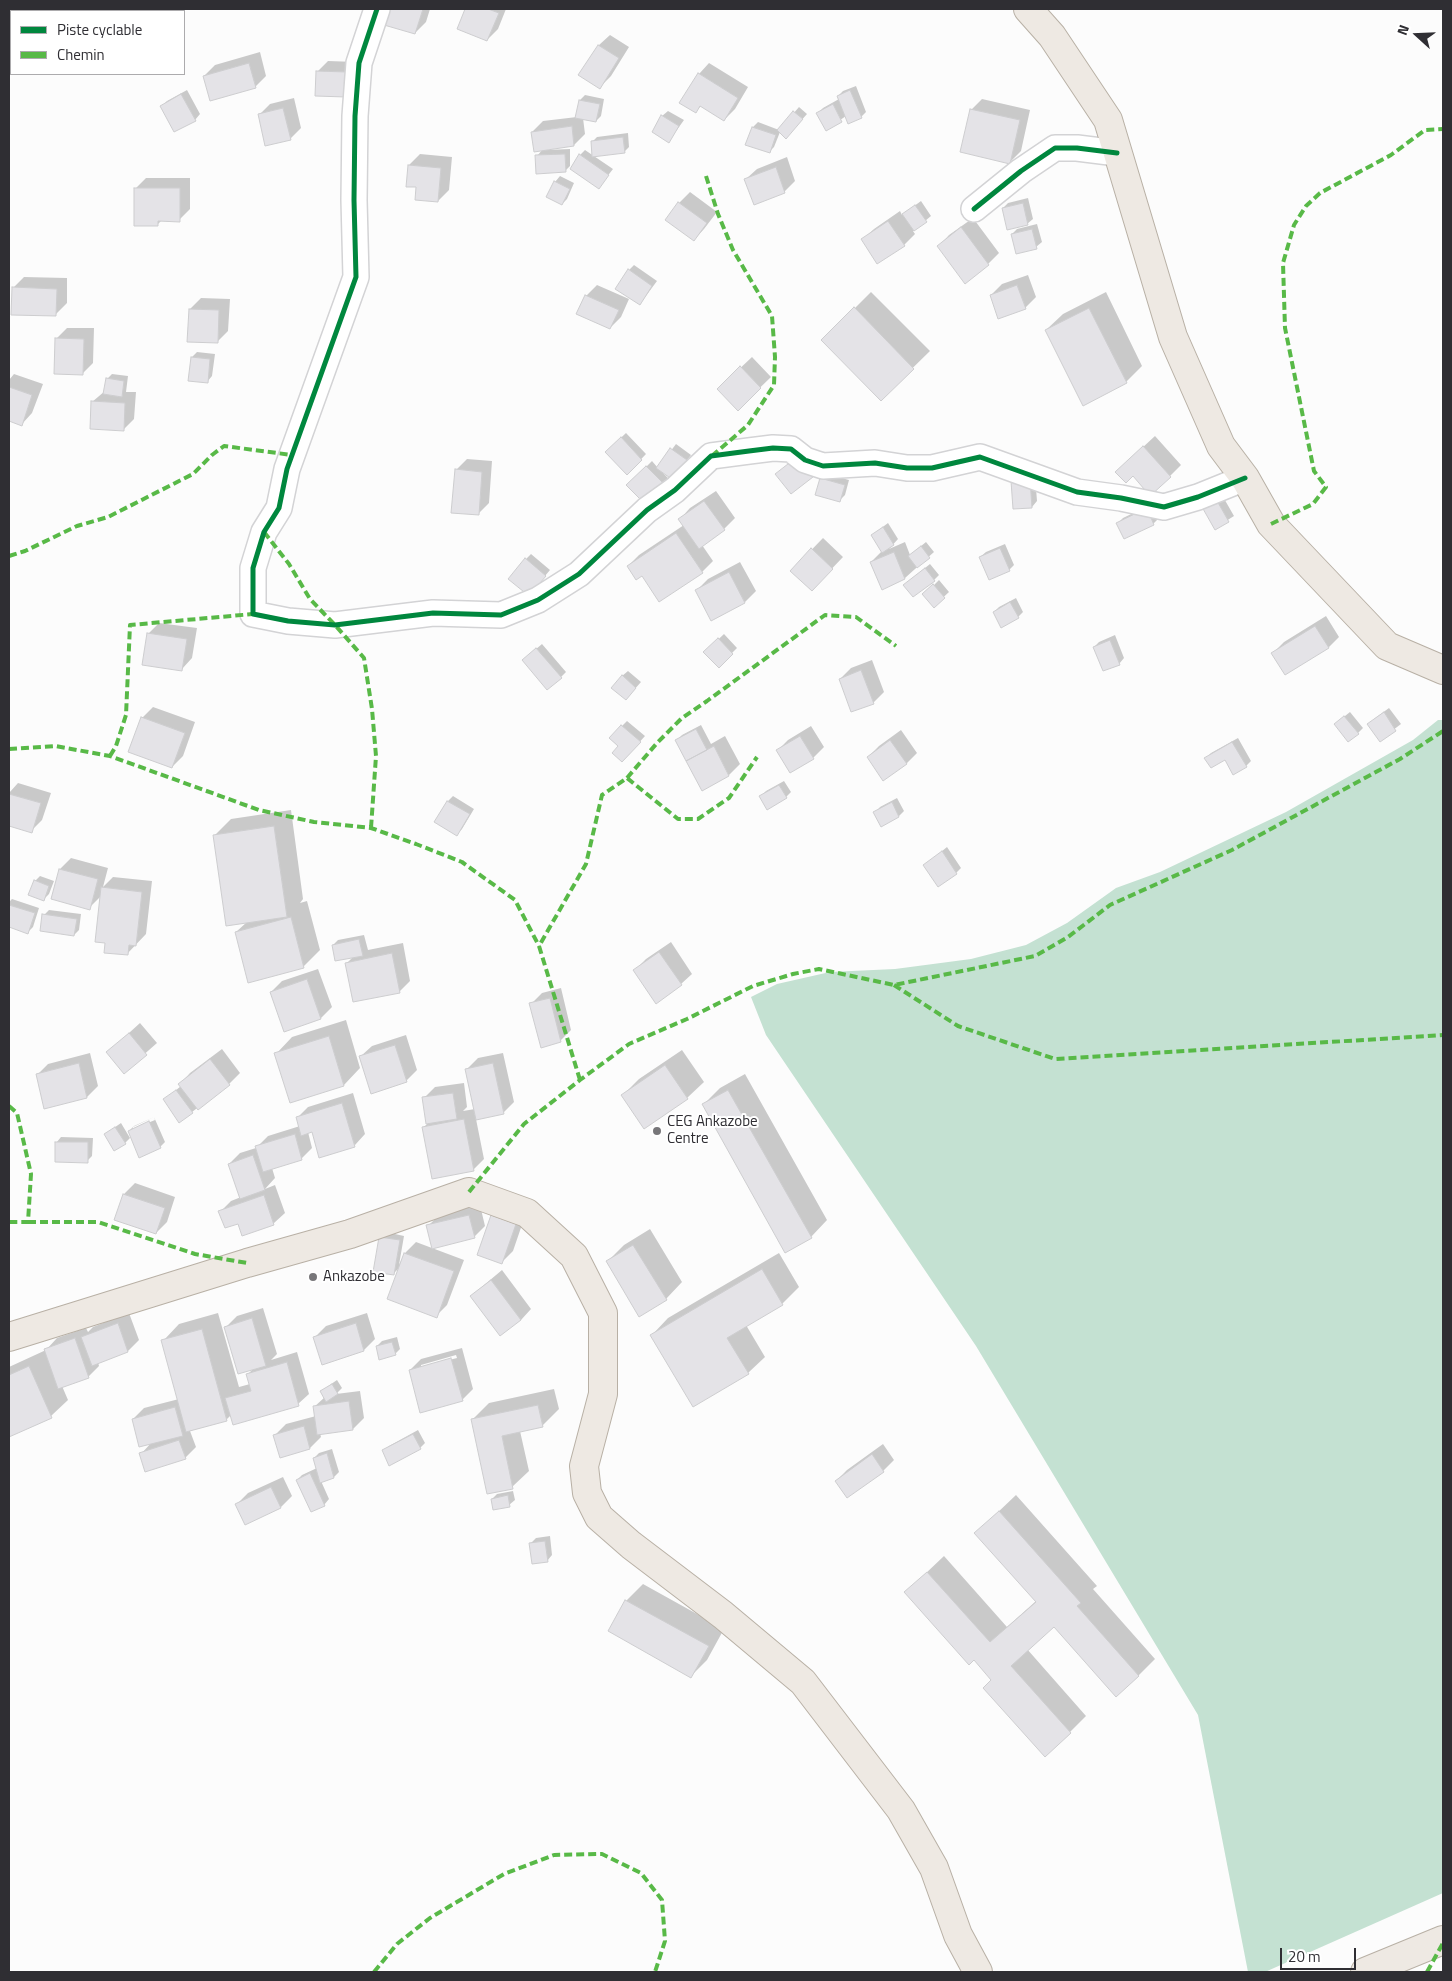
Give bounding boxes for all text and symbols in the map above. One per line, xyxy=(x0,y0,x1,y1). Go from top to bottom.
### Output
legend xyxy=(10,10,185,75)
north arrow xyxy=(1392,10,1442,60)
text: Piste cyclable xyxy=(57,18,142,41)
text: N xyxy=(1391,22,1414,38)
text: Chemin xyxy=(57,43,105,66)
place label: CEG Ankazobe Centre xyxy=(667,1113,758,1148)
marker: CEG Ankazobe Centre xyxy=(651,1125,663,1137)
place label: Ankazobe xyxy=(323,1268,385,1286)
marker: Ankazobe xyxy=(307,1271,319,1283)
scale bar xyxy=(1282,1938,1358,1970)
text: 20 m xyxy=(1288,1945,1321,1968)

